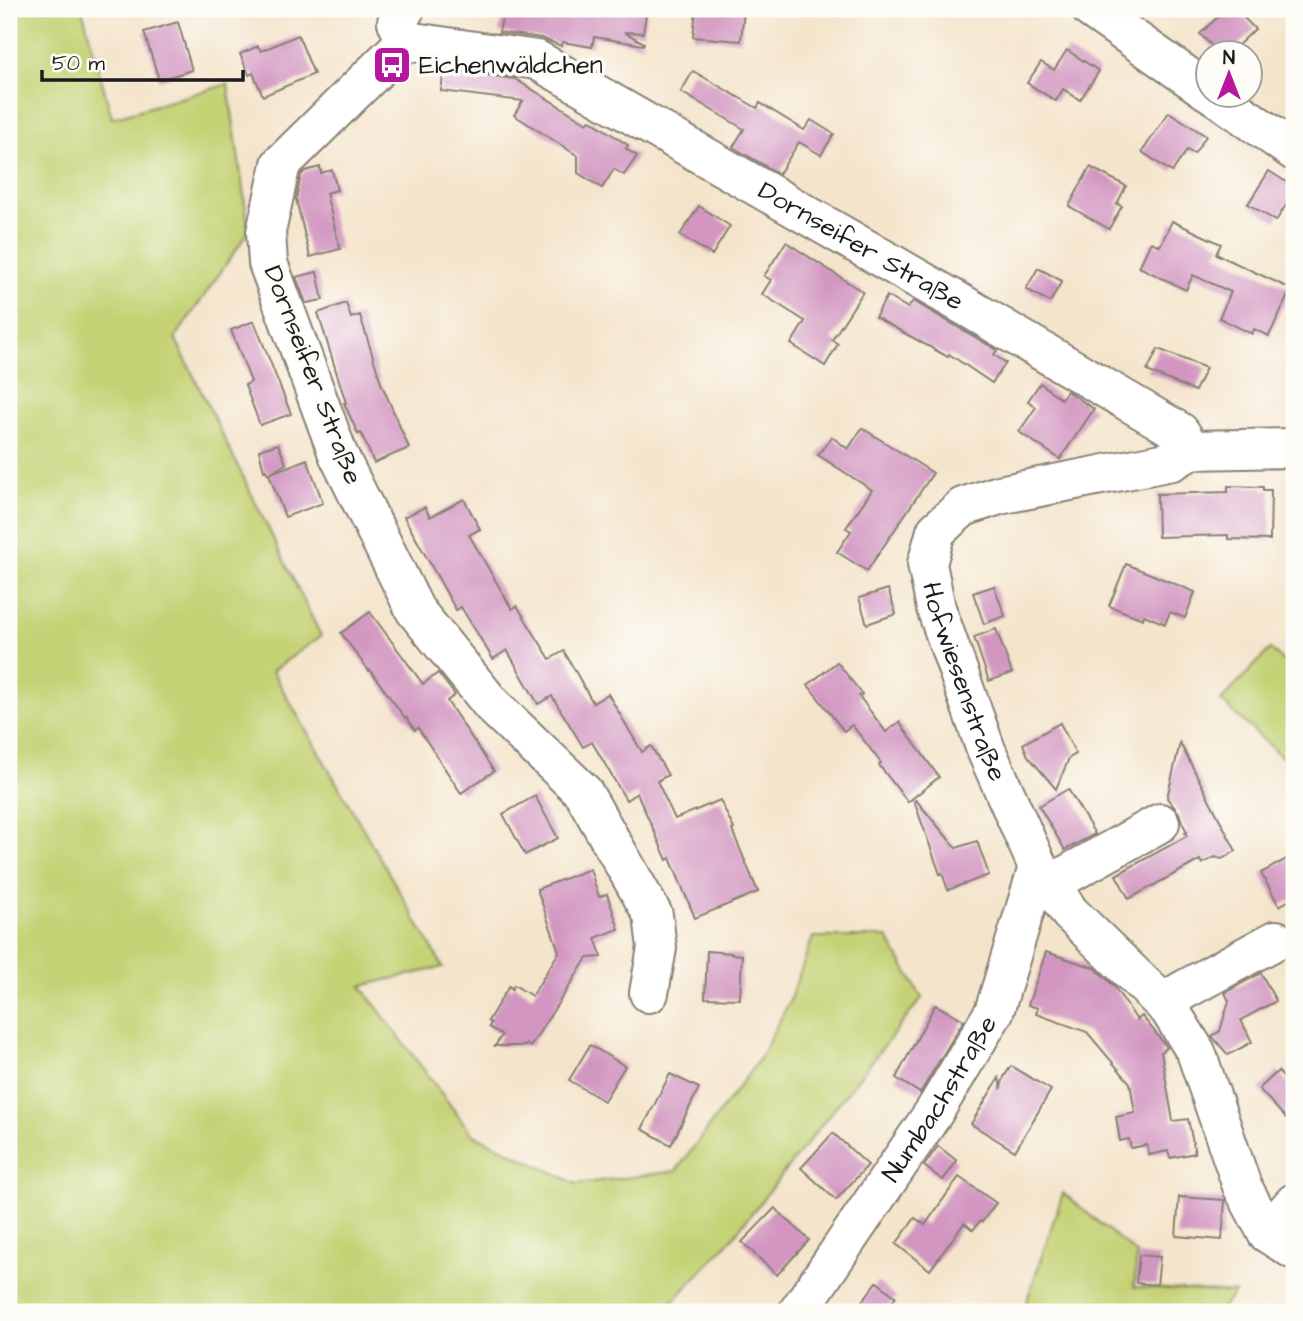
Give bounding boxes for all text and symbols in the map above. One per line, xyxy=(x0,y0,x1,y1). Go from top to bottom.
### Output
scale bar xyxy=(42,38,243,82)
north arrow xyxy=(1194,38,1264,108)
bus stop icon: Eichenwäldchen xyxy=(371,44,413,86)
text: N xyxy=(1223,45,1235,72)
place label: Eichenwäldchen xyxy=(419,47,603,83)
text: 50 m xyxy=(52,49,106,78)
street label: Dornseifer Straße xyxy=(752,173,970,319)
street label: Dornseifer Straße xyxy=(255,260,371,490)
street label: Hofwiesenstraße xyxy=(913,579,1016,787)
street label: Numbachstraße xyxy=(873,1009,1006,1189)

